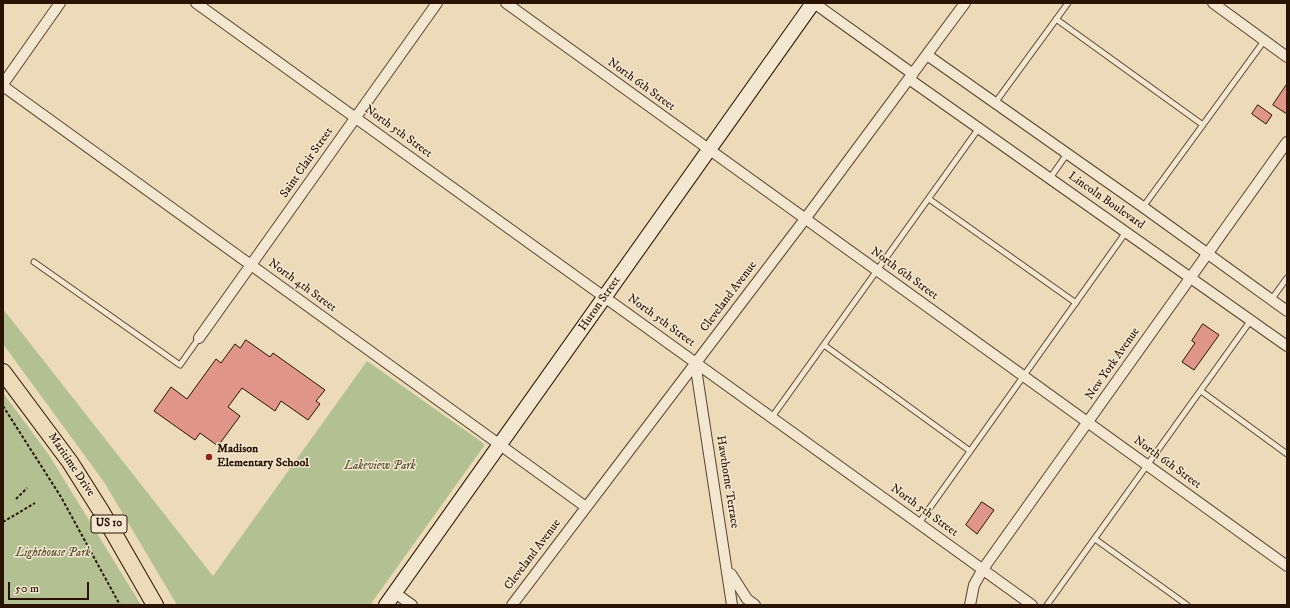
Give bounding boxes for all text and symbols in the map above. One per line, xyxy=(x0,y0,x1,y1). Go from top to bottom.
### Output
street label: North 6th Street xyxy=(604,56,678,114)
street label: North 5th Street xyxy=(362,103,434,161)
street label: Saint Clair Street xyxy=(277,125,337,201)
street label: Lincoln Boulevard xyxy=(1065,169,1147,233)
street label: North 6th Street xyxy=(867,245,941,303)
street label: North 4th Street xyxy=(265,256,339,316)
street label: Cleveland Avenue xyxy=(698,259,760,335)
street label: Huron Street xyxy=(576,274,624,334)
street label: North 5th Street xyxy=(625,292,697,350)
street label: New York Avenue xyxy=(1083,325,1143,403)
street label: Maritime Drive xyxy=(44,430,98,500)
street label: Hawthorne Terrace xyxy=(713,434,741,530)
street label: North 6th Street xyxy=(1130,434,1204,492)
place label: Madison Elementary School xyxy=(217,443,309,471)
marker: Madison Elementary School xyxy=(204,452,214,462)
park label: Lakeview Park xyxy=(344,460,416,474)
street label: North 5th Street xyxy=(888,482,960,540)
road number: US 10 xyxy=(91,515,127,533)
street label: Cleveland Avenue xyxy=(502,517,564,593)
park label: Lighthouse Park xyxy=(16,547,90,561)
scale bar xyxy=(10,574,91,600)
text: 50 m xyxy=(15,581,39,596)

